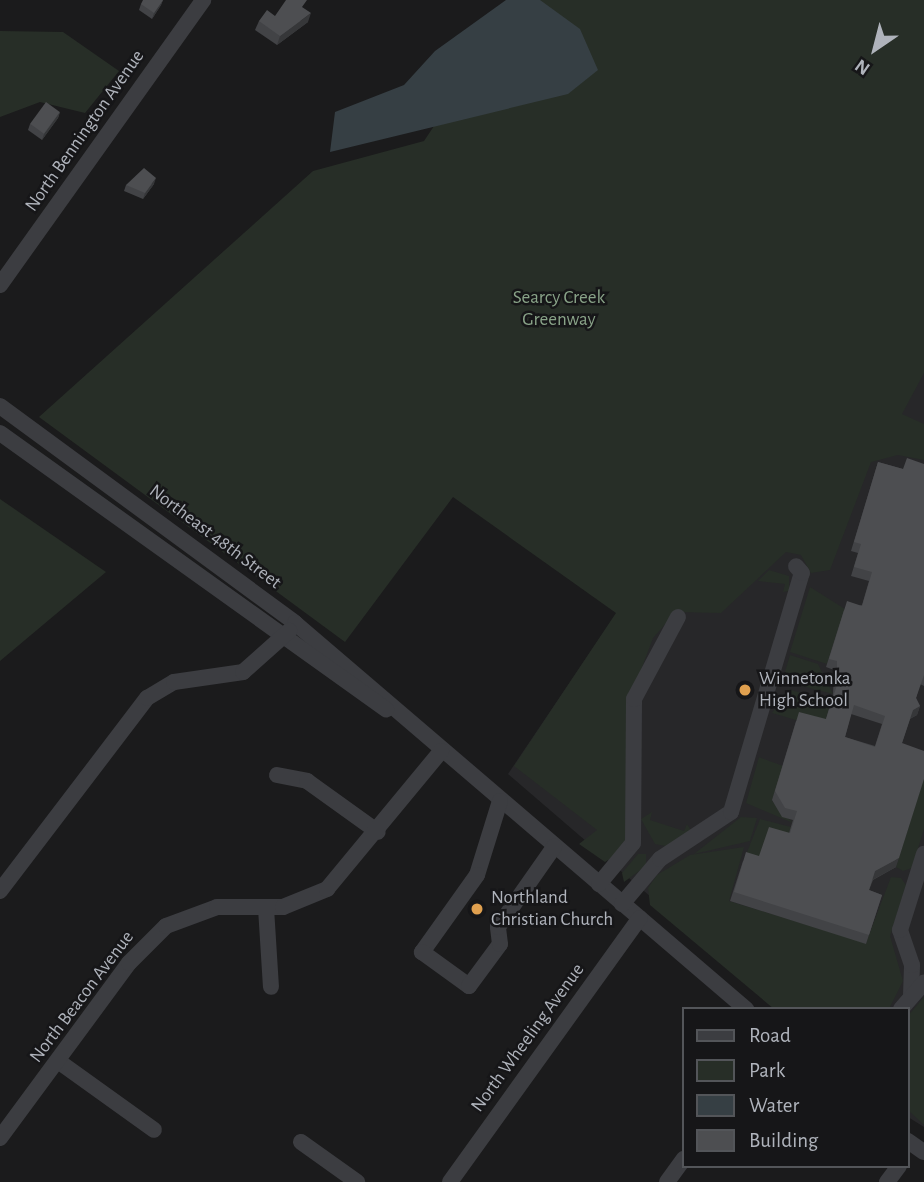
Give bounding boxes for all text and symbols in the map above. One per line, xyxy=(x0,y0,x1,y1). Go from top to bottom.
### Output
north arrow xyxy=(840,14,910,84)
street label: North Bennington Avenue xyxy=(21,46,149,216)
text: N xyxy=(852,55,874,78)
park label: Searcy Creek Greenway xyxy=(513,287,605,331)
street label: Northeast 48th Street xyxy=(144,480,286,594)
place label: Winnetonka High School xyxy=(759,668,851,712)
marker: Winnetonka High School xyxy=(737,682,753,698)
place label: Northland Christian Church xyxy=(491,887,613,931)
marker: Northland Christian Church xyxy=(469,901,485,917)
street label: North Beacon Avenue xyxy=(25,927,139,1067)
street label: North Wheeling Avenue xyxy=(466,959,590,1117)
legend xyxy=(682,1007,910,1168)
text: Road xyxy=(749,1025,791,1046)
text: Park xyxy=(749,1060,785,1081)
text: Water xyxy=(749,1095,799,1116)
text: Building xyxy=(749,1130,818,1151)

